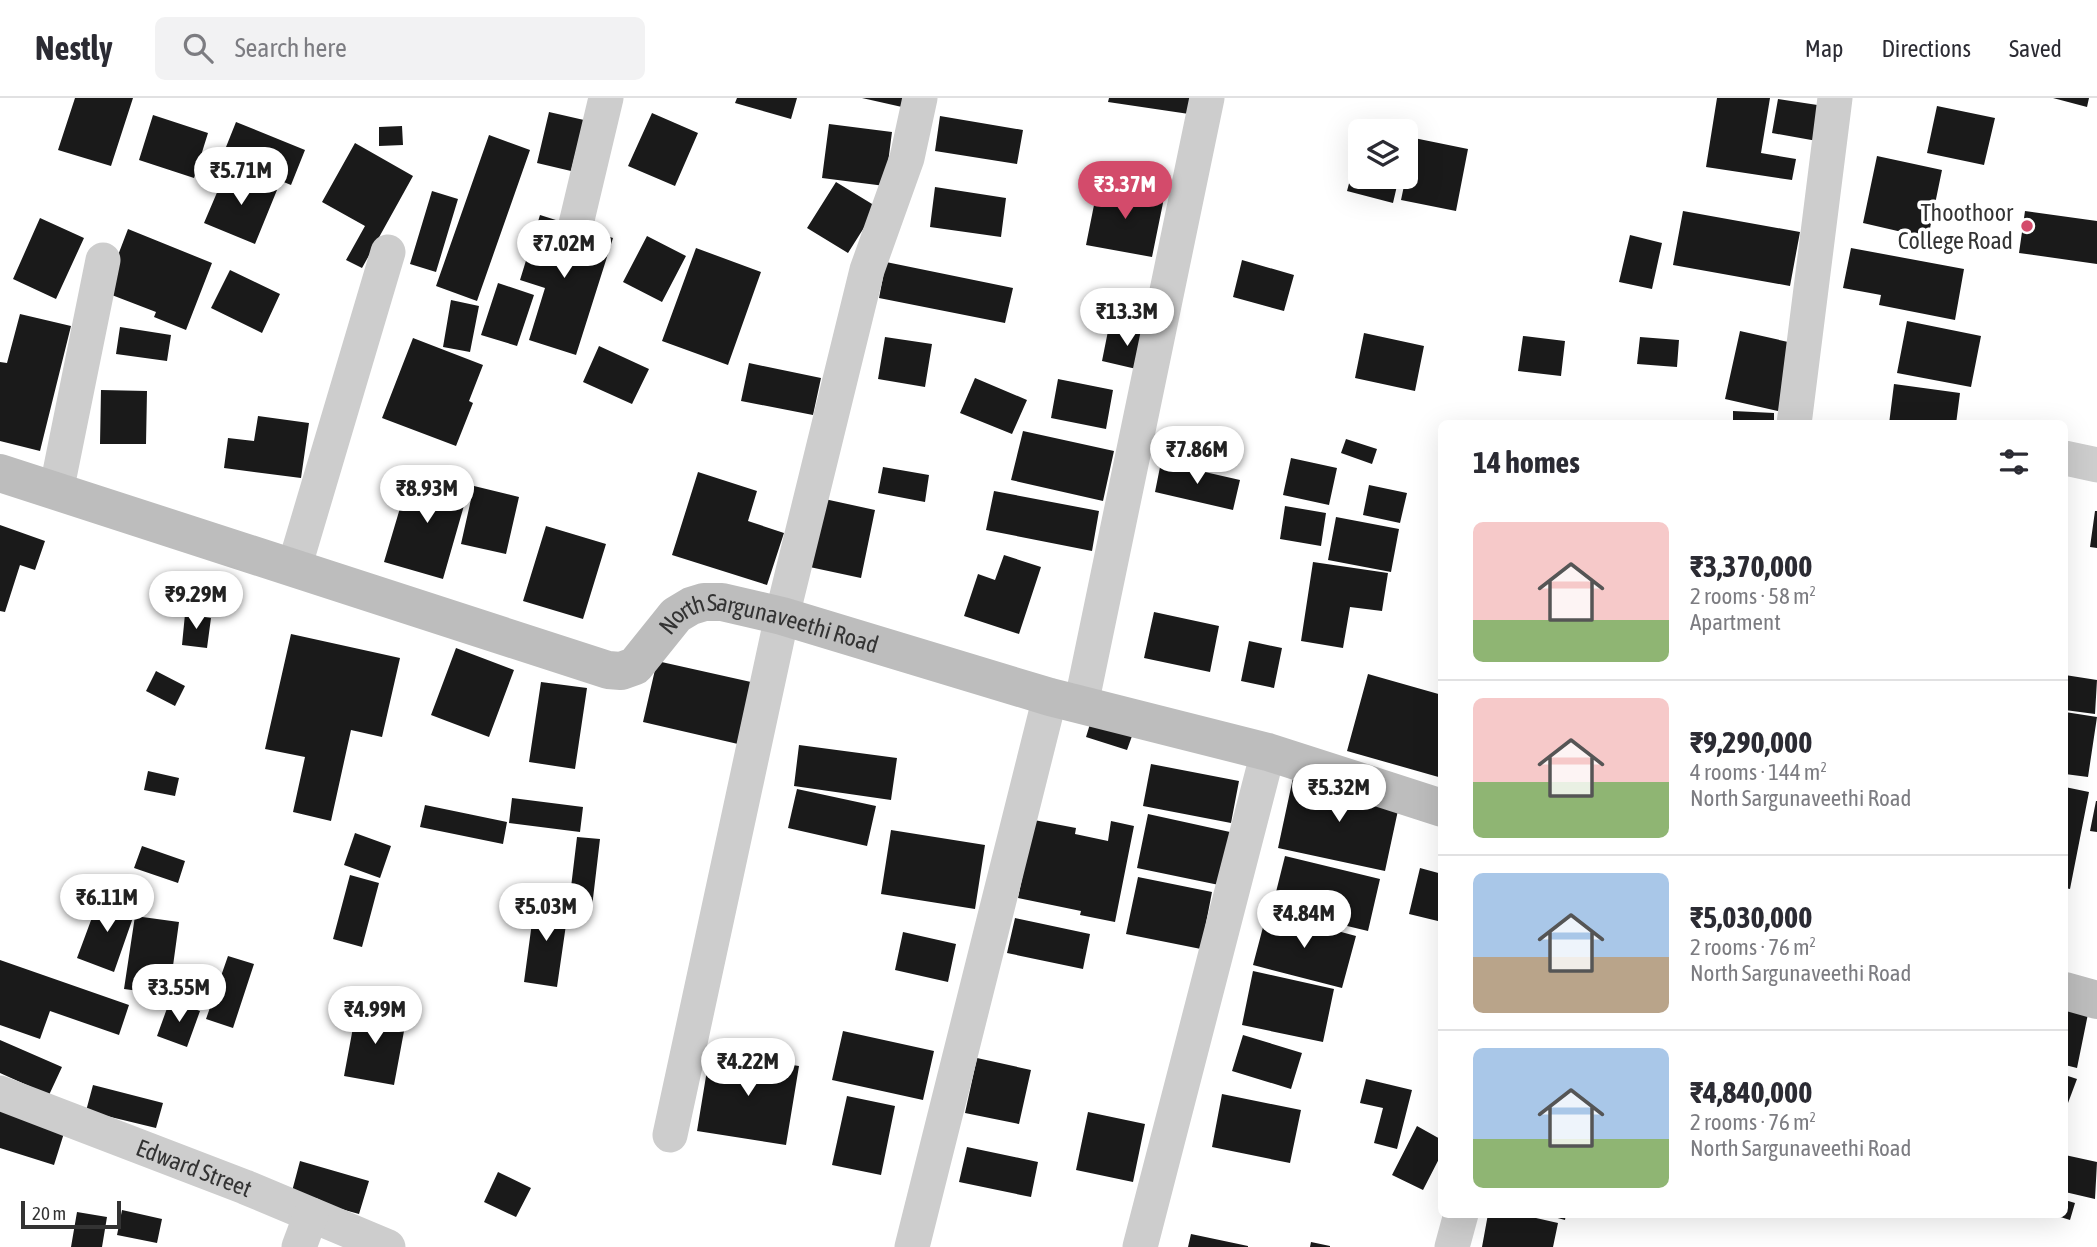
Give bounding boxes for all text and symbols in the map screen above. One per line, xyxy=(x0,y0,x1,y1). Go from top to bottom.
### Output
search box xyxy=(155,17,645,80)
text: Nestly xyxy=(35,29,113,67)
icon: search xyxy=(179,29,217,67)
text: Search here xyxy=(235,33,347,63)
text: Map xyxy=(1805,35,1843,62)
text: Directions xyxy=(1881,35,1971,62)
text: Saved xyxy=(2009,35,2062,62)
map controls xyxy=(1348,119,1418,189)
button: layers xyxy=(1348,119,1418,189)
pin: ₹5.71M xyxy=(184,148,298,207)
text: ₹5.71M xyxy=(210,157,272,183)
pin: ₹3.37M xyxy=(1068,162,1182,221)
text: ₹3.37M xyxy=(1094,171,1156,197)
place label: Thoothoor College Road xyxy=(1898,199,2014,254)
marker: Thoothoor College Road xyxy=(2019,218,2035,234)
pin: ₹7.02M xyxy=(507,220,621,280)
text: ₹7.02M xyxy=(533,230,595,256)
pin: ₹13.3M xyxy=(1070,288,1184,348)
text: ₹13.3M xyxy=(1096,298,1158,324)
pin: ₹7.86M xyxy=(1140,426,1254,486)
text: ₹7.86M xyxy=(1166,436,1228,462)
icon: filters xyxy=(1995,443,2033,481)
text: 14 homes xyxy=(1473,445,1580,479)
pin: ₹8.93M xyxy=(370,466,484,525)
text: ₹8.93M xyxy=(396,475,458,501)
text: ₹3,370,000 xyxy=(1690,549,1812,583)
icon: home xyxy=(1529,550,1613,634)
pin: ₹9.29M xyxy=(139,572,253,631)
text: ₹9.29M xyxy=(165,581,227,607)
text: 2 rooms · 58 m² xyxy=(1690,583,1816,609)
text: North Sargunaveethi Road xyxy=(653,588,882,658)
text: Apartment xyxy=(1690,609,1781,635)
street label: North Sargunaveethi Road xyxy=(657,625,889,661)
text: ₹9,290,000 xyxy=(1690,725,1812,759)
icon: home xyxy=(1529,726,1613,810)
text: 4 rooms · 144 m² xyxy=(1690,759,1827,785)
pin: ₹5.32M xyxy=(1282,764,1396,824)
text: ₹5.32M xyxy=(1308,774,1370,800)
text: North Sargunaveethi Road xyxy=(1690,785,1911,811)
pin: ₹6.11M xyxy=(50,874,164,934)
text: ₹6.11M xyxy=(76,884,138,910)
pin: ₹5.03M xyxy=(489,884,603,943)
pin: ₹4.84M xyxy=(1247,890,1361,950)
text: ₹5.03M xyxy=(515,893,577,919)
text: ₹4.84M xyxy=(1273,900,1335,926)
text: ₹5,030,000 xyxy=(1690,900,1812,934)
icon: home xyxy=(1529,901,1613,985)
text: 2 rooms · 76 m² xyxy=(1690,934,1816,960)
text: North Sargunaveethi Road xyxy=(1690,960,1911,986)
pin: ₹3.55M xyxy=(122,964,236,1024)
text: ₹3.55M xyxy=(148,974,210,1000)
pin: ₹4.99M xyxy=(318,986,432,1046)
text: ₹4.99M xyxy=(344,996,406,1022)
pin: ₹4.22M xyxy=(691,1038,805,1098)
text: ₹4.22M xyxy=(717,1048,779,1074)
text: ₹4,840,000 xyxy=(1690,1075,1812,1109)
icon: home xyxy=(1529,1076,1613,1160)
text: 2 rooms · 76 m² xyxy=(1690,1109,1816,1135)
street label: Edward Street xyxy=(133,1133,256,1202)
text: North Sargunaveethi Road xyxy=(1690,1135,1911,1161)
scale bar xyxy=(21,1198,121,1230)
text: 20 m xyxy=(32,1202,66,1224)

